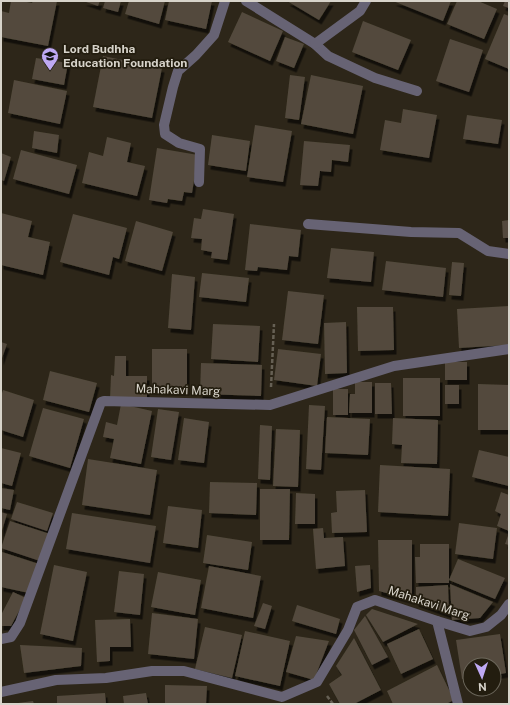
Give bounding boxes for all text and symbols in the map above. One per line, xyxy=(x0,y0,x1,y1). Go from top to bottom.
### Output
place label: Lord Budhha Education Foundation xyxy=(63,42,187,70)
school or university icon: Lord Budhha Education Foundation xyxy=(40,46,60,71)
street label: Mahakavi Marg xyxy=(135,382,221,398)
street label: Mahakavi Marg xyxy=(386,583,472,623)
north arrow xyxy=(462,657,502,697)
text: N xyxy=(478,681,487,693)

